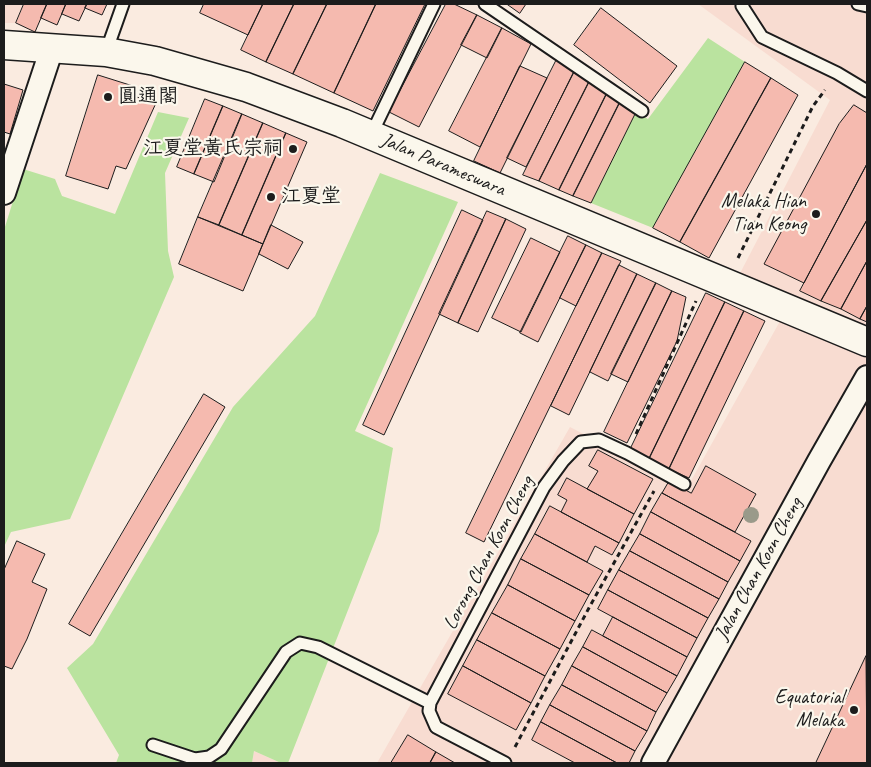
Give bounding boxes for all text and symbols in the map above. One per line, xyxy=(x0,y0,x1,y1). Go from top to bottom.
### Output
place label: 圓通閣 xyxy=(118,85,178,109)
marker: 圓通閣 xyxy=(102,91,114,103)
street label: Jalan Parameswara xyxy=(377,128,509,202)
place label: 江夏堂黄氏宗祠 xyxy=(143,137,283,161)
marker: 江夏堂黄氏宗祠 xyxy=(287,143,299,155)
place label: 江夏堂 xyxy=(281,185,341,209)
place label: Melaka Hian Tian Keong xyxy=(721,190,806,237)
marker: 江夏堂 xyxy=(265,191,277,203)
marker: Melaka Hian Tian Keong xyxy=(810,208,822,220)
street label: Lorong Chan Koon Cheng xyxy=(438,472,540,634)
street label: Jalan Chan Koon Cheng xyxy=(710,493,808,645)
place label: Equatorial Melaka xyxy=(775,686,844,733)
marker: Equatorial Melaka xyxy=(848,704,860,716)

